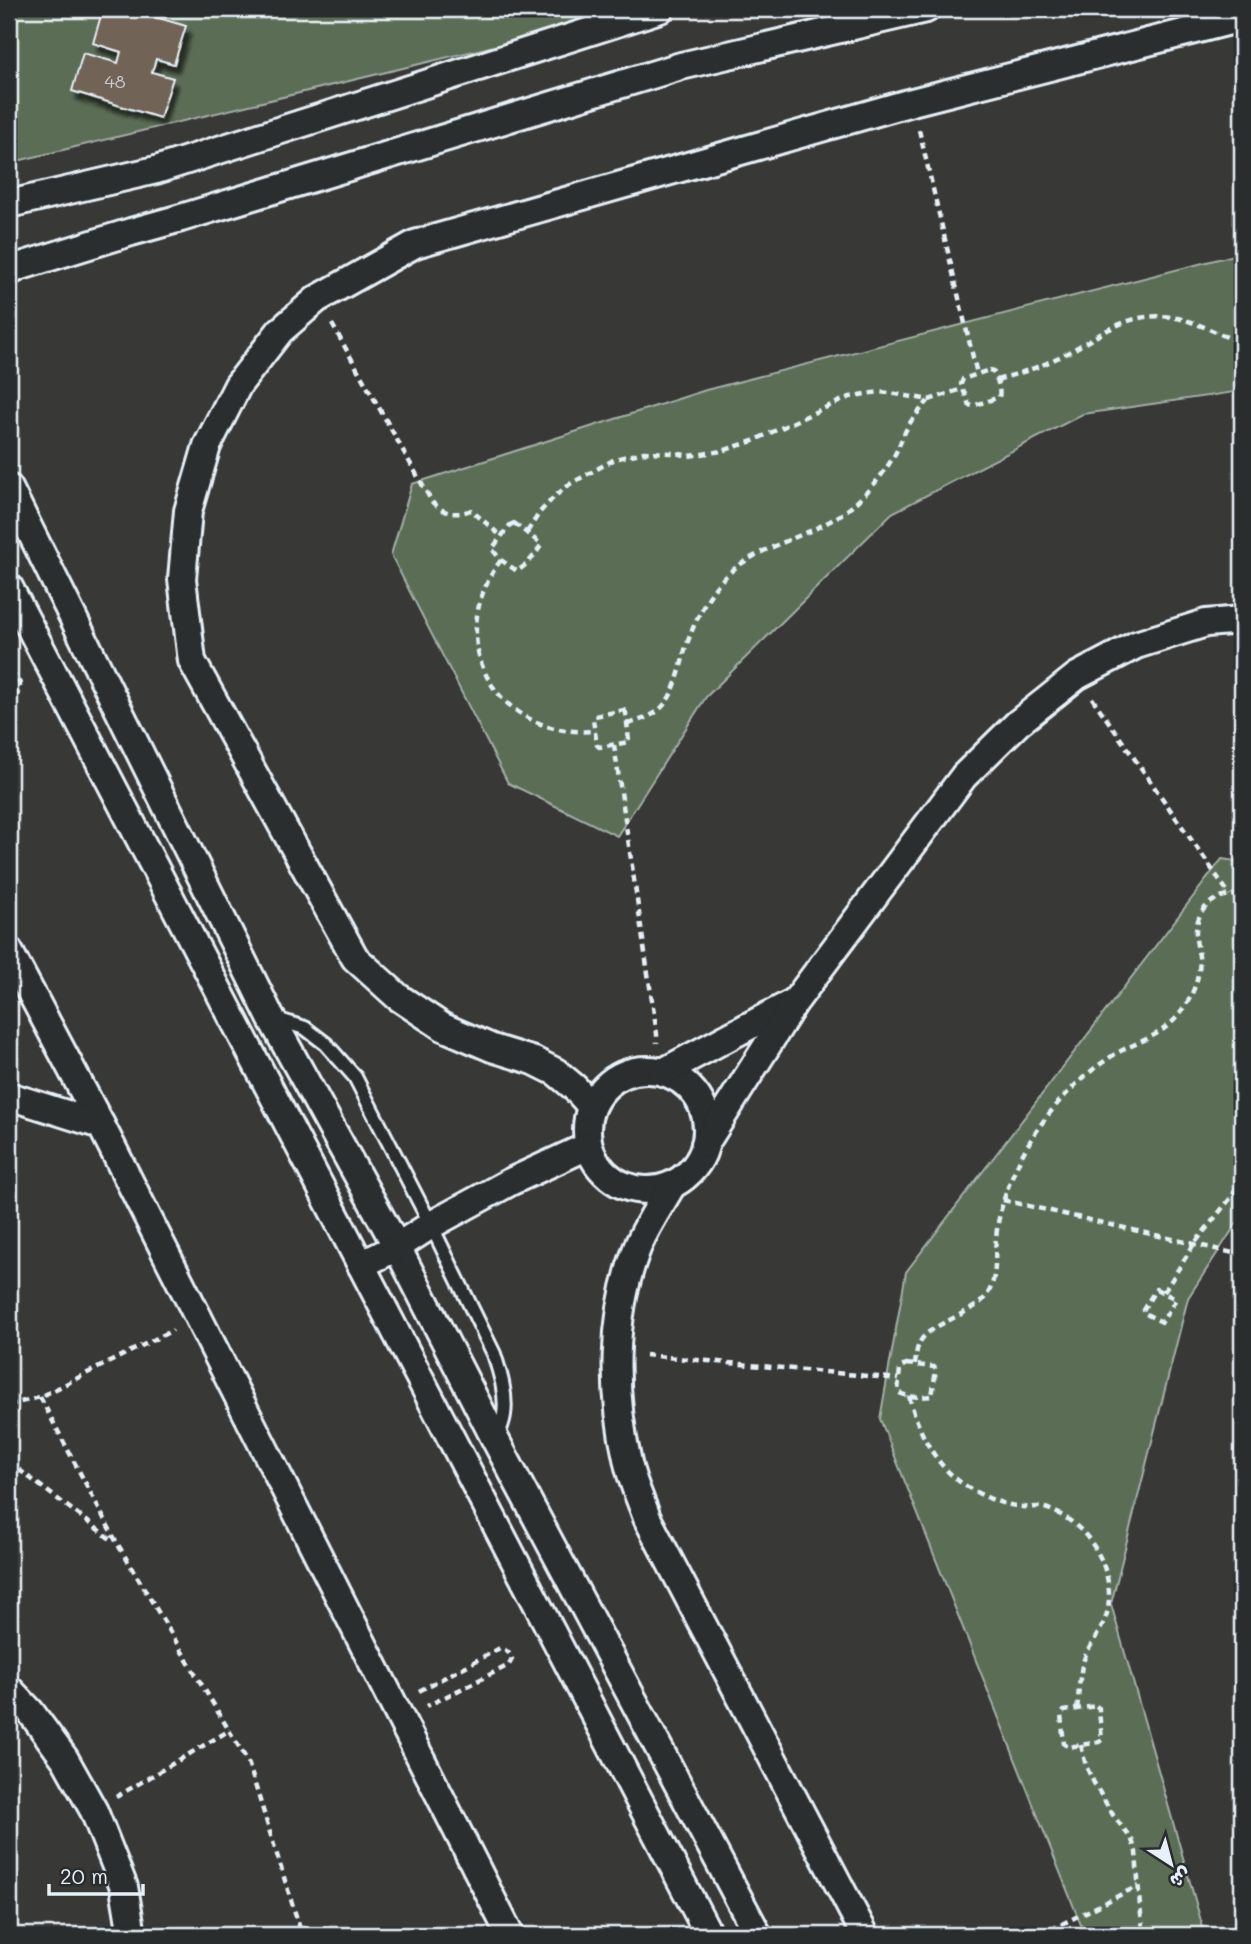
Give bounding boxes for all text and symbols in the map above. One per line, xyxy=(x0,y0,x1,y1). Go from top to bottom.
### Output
house number: 48 xyxy=(104,69,126,93)
north arrow xyxy=(1136,1828,1206,1898)
scale bar xyxy=(49,1853,144,1897)
text: 20 m xyxy=(60,1862,108,1889)
text: ش xyxy=(1165,1862,1197,1894)

